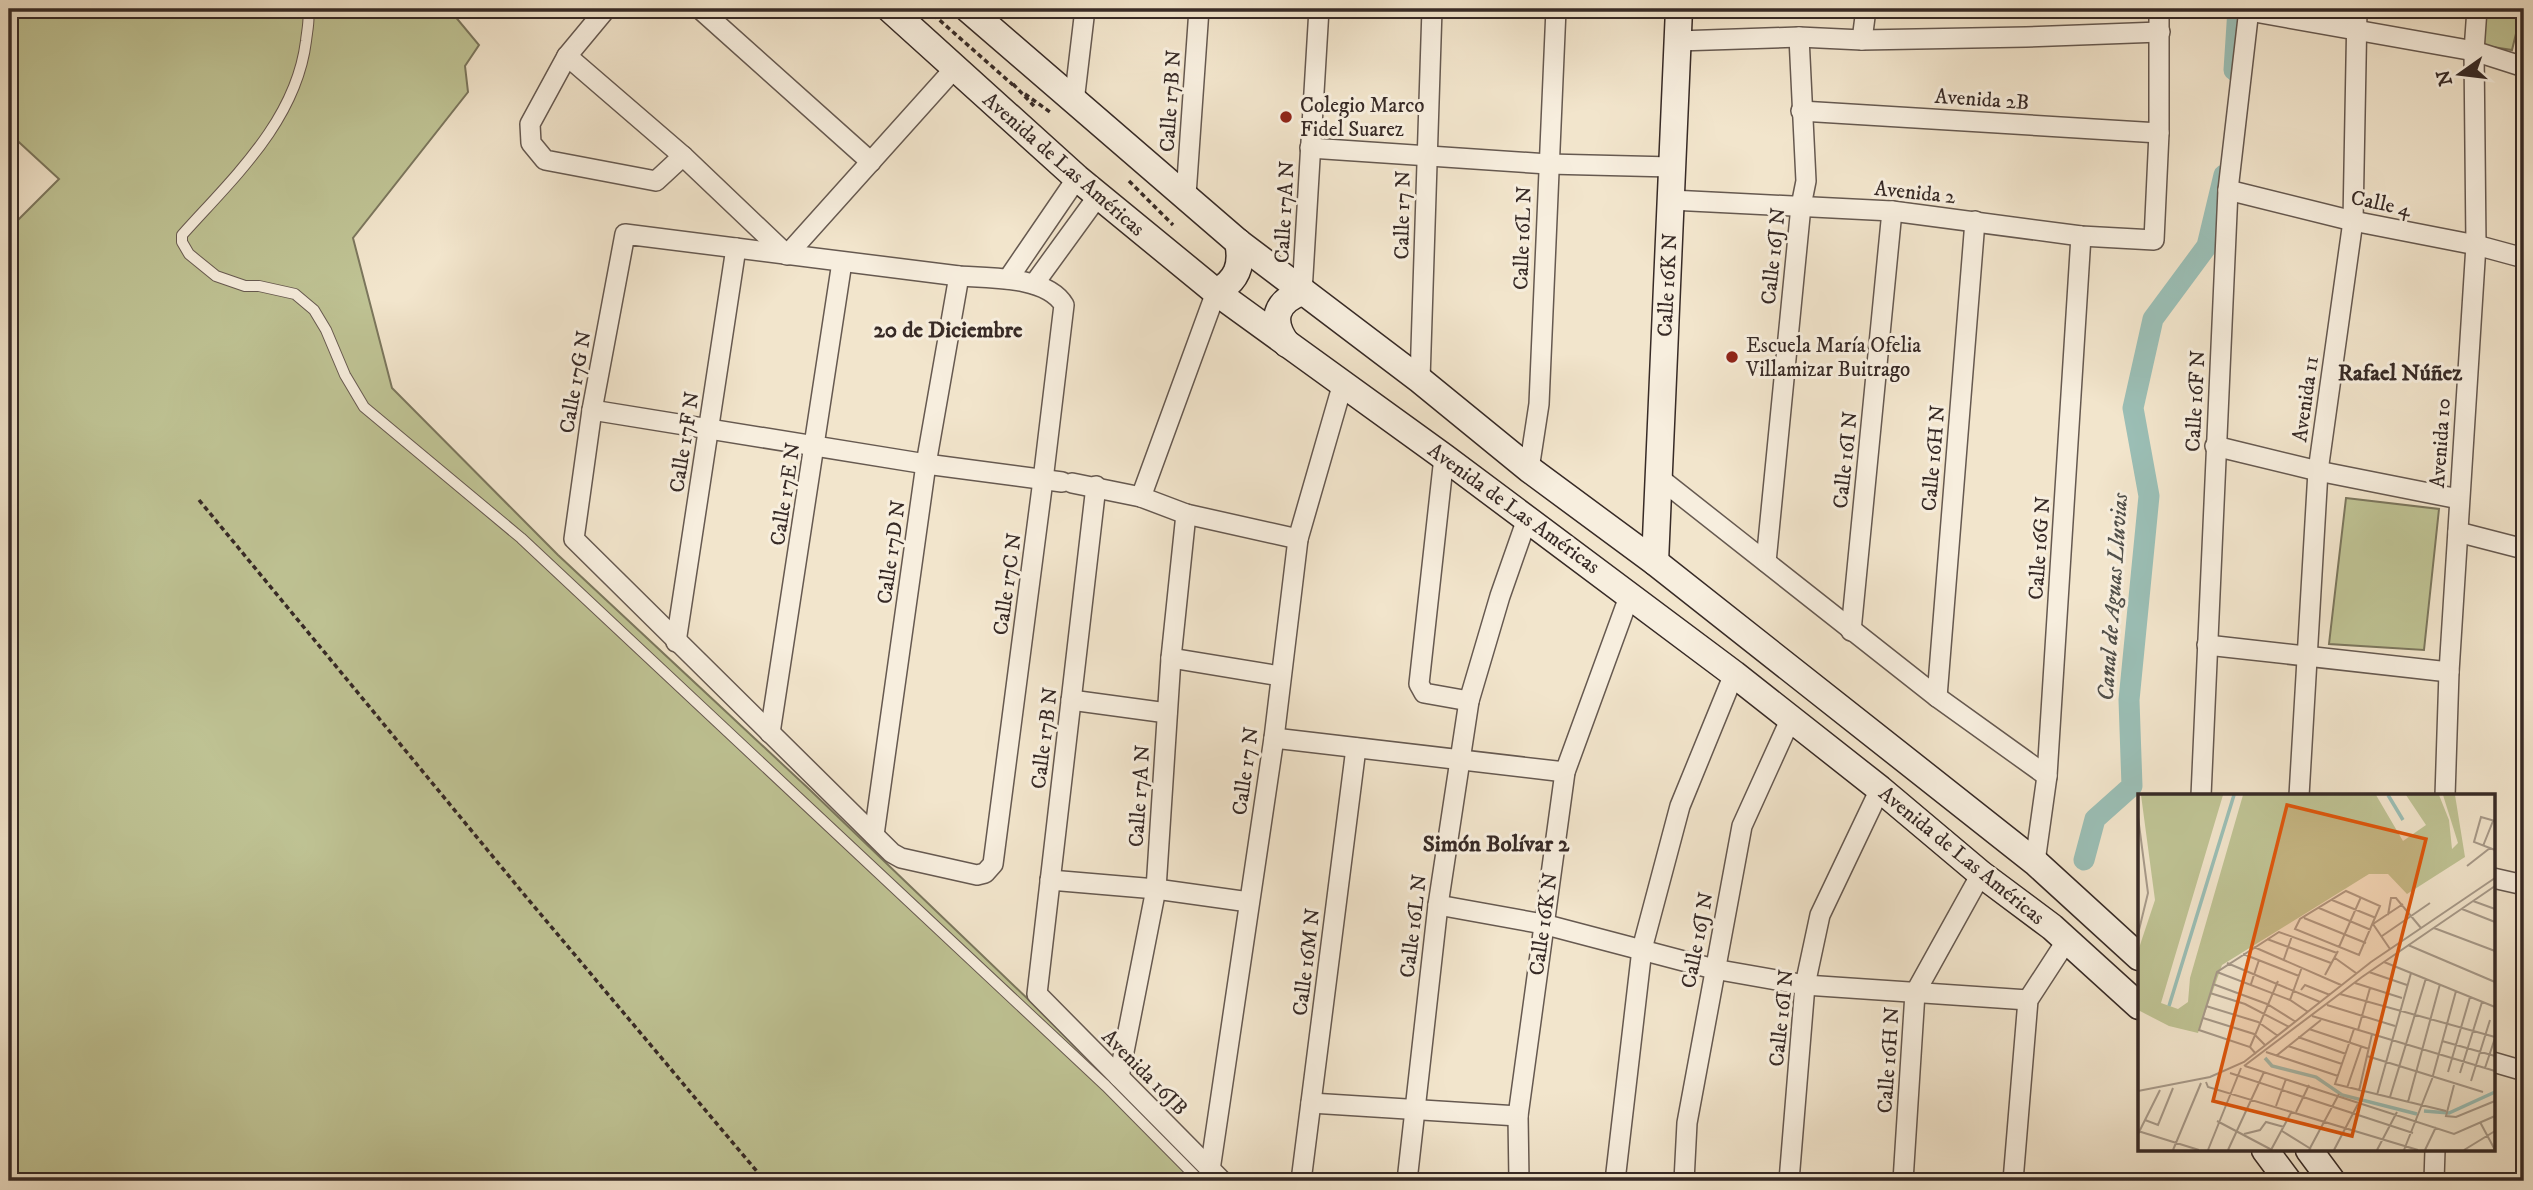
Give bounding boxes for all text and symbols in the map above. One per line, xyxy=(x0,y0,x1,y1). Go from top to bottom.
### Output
north arrow xyxy=(2424,38,2494,108)
street label: Calle 17B N xyxy=(1154,49,1188,153)
text: N xyxy=(2432,67,2458,88)
street label: Avenida 2B xyxy=(1934,84,2030,116)
street label: Avenida de Las Américas xyxy=(977,87,1150,242)
place label: Colegio Marco Fidel Suarez xyxy=(1300,93,1425,143)
marker: Colegio Marco Fidel Suarez xyxy=(1278,109,1294,125)
street label: Calle 17A N xyxy=(1269,160,1301,264)
street label: Calle 17 N xyxy=(1389,170,1417,260)
street label: Avenida 2 xyxy=(1873,176,1957,210)
street label: Calle 4 xyxy=(2348,185,2414,223)
street label: Calle 16L N xyxy=(1508,186,1538,290)
street label: Calle 16J N xyxy=(1756,206,1792,306)
street label: Calle 16K N xyxy=(1652,233,1684,338)
district label: 20 de Diciembre xyxy=(874,316,1023,345)
street label: Calle 17G N xyxy=(554,329,598,436)
place label: Escuela María Ofelia Villamizar Buitrago xyxy=(1745,333,1921,383)
marker: Escuela María Ofelia Villamizar Buitrago xyxy=(1724,349,1740,365)
street label: Calle 16F N xyxy=(2180,350,2212,453)
street label: Avenida 11 xyxy=(2287,354,2325,444)
district label: Rafael Núñez xyxy=(2338,359,2463,388)
street label: Calle 17F N xyxy=(664,390,706,495)
street label: Avenida 10 xyxy=(2425,397,2457,489)
street label: Calle 16H N xyxy=(1916,404,1952,512)
street label: Calle 16I N xyxy=(1828,410,1864,510)
street label: Avenida de Las Américas xyxy=(1422,438,1605,580)
street label: Calle 17E N xyxy=(765,441,807,548)
water label: Canal de Aguas Lluvias xyxy=(2092,491,2135,702)
street label: Calle 16G N xyxy=(2023,495,2057,601)
street label: Calle 17D N xyxy=(872,498,912,606)
street label: Calle 17C N xyxy=(988,531,1028,637)
street label: Calle 17B N xyxy=(1026,686,1064,791)
street label: Calle 17 N xyxy=(1227,725,1265,817)
street label: Calle 17A N xyxy=(1123,744,1157,848)
street label: Avenida de Las Américas xyxy=(1873,781,2050,931)
inset map xyxy=(2138,794,2494,1152)
district label: Simón Bolívar 2 xyxy=(1423,830,1570,859)
street label: Calle 16K N xyxy=(1524,871,1564,977)
street label: Calle 16L N xyxy=(1395,873,1433,979)
street label: Calle 16J N xyxy=(1676,890,1720,990)
street label: Calle 16M N xyxy=(1288,907,1326,1017)
street label: Calle 16I N xyxy=(1764,968,1800,1068)
street label: Calle 16H N xyxy=(1872,1006,1906,1114)
street label: Avenida 16JB xyxy=(1096,1024,1193,1121)

